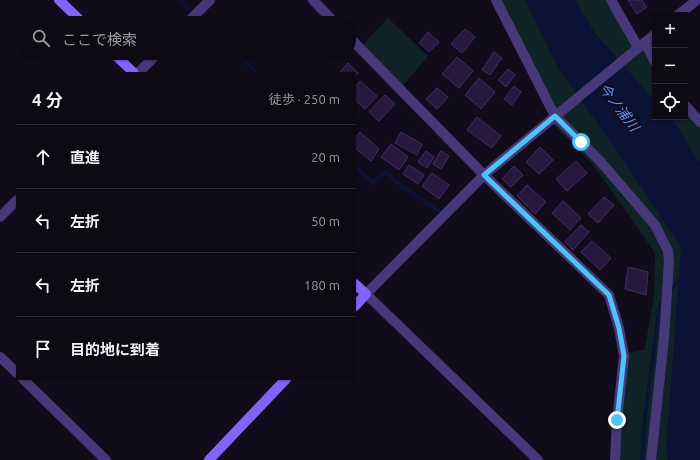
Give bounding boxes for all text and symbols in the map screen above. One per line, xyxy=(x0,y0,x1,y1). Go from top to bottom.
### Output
map controls xyxy=(652,12,688,120)
button: + xyxy=(652,12,688,48)
search box xyxy=(16,16,356,60)
icon: search xyxy=(30,27,52,49)
text: ここで検索 xyxy=(62,31,137,48)
button: − xyxy=(652,48,688,84)
water label: 今ノ浦川 xyxy=(596,80,643,136)
button: locate xyxy=(652,84,688,120)
text: 4 分 xyxy=(32,90,63,109)
text: 徒歩 · 250 m xyxy=(269,92,340,106)
route start xyxy=(572,133,590,151)
icon: ahead xyxy=(32,146,54,168)
text: 直進 xyxy=(70,149,100,166)
text: 20 m xyxy=(311,150,340,164)
icon: left xyxy=(32,210,54,232)
text: 左折 xyxy=(70,213,100,230)
text: 50 m xyxy=(311,214,340,228)
icon: left xyxy=(32,274,54,296)
text: 左折 xyxy=(70,277,100,294)
text: 180 m xyxy=(304,278,340,292)
icon: arrive xyxy=(32,338,54,360)
text: 目的地に到着 xyxy=(70,341,160,358)
route end xyxy=(608,411,626,429)

